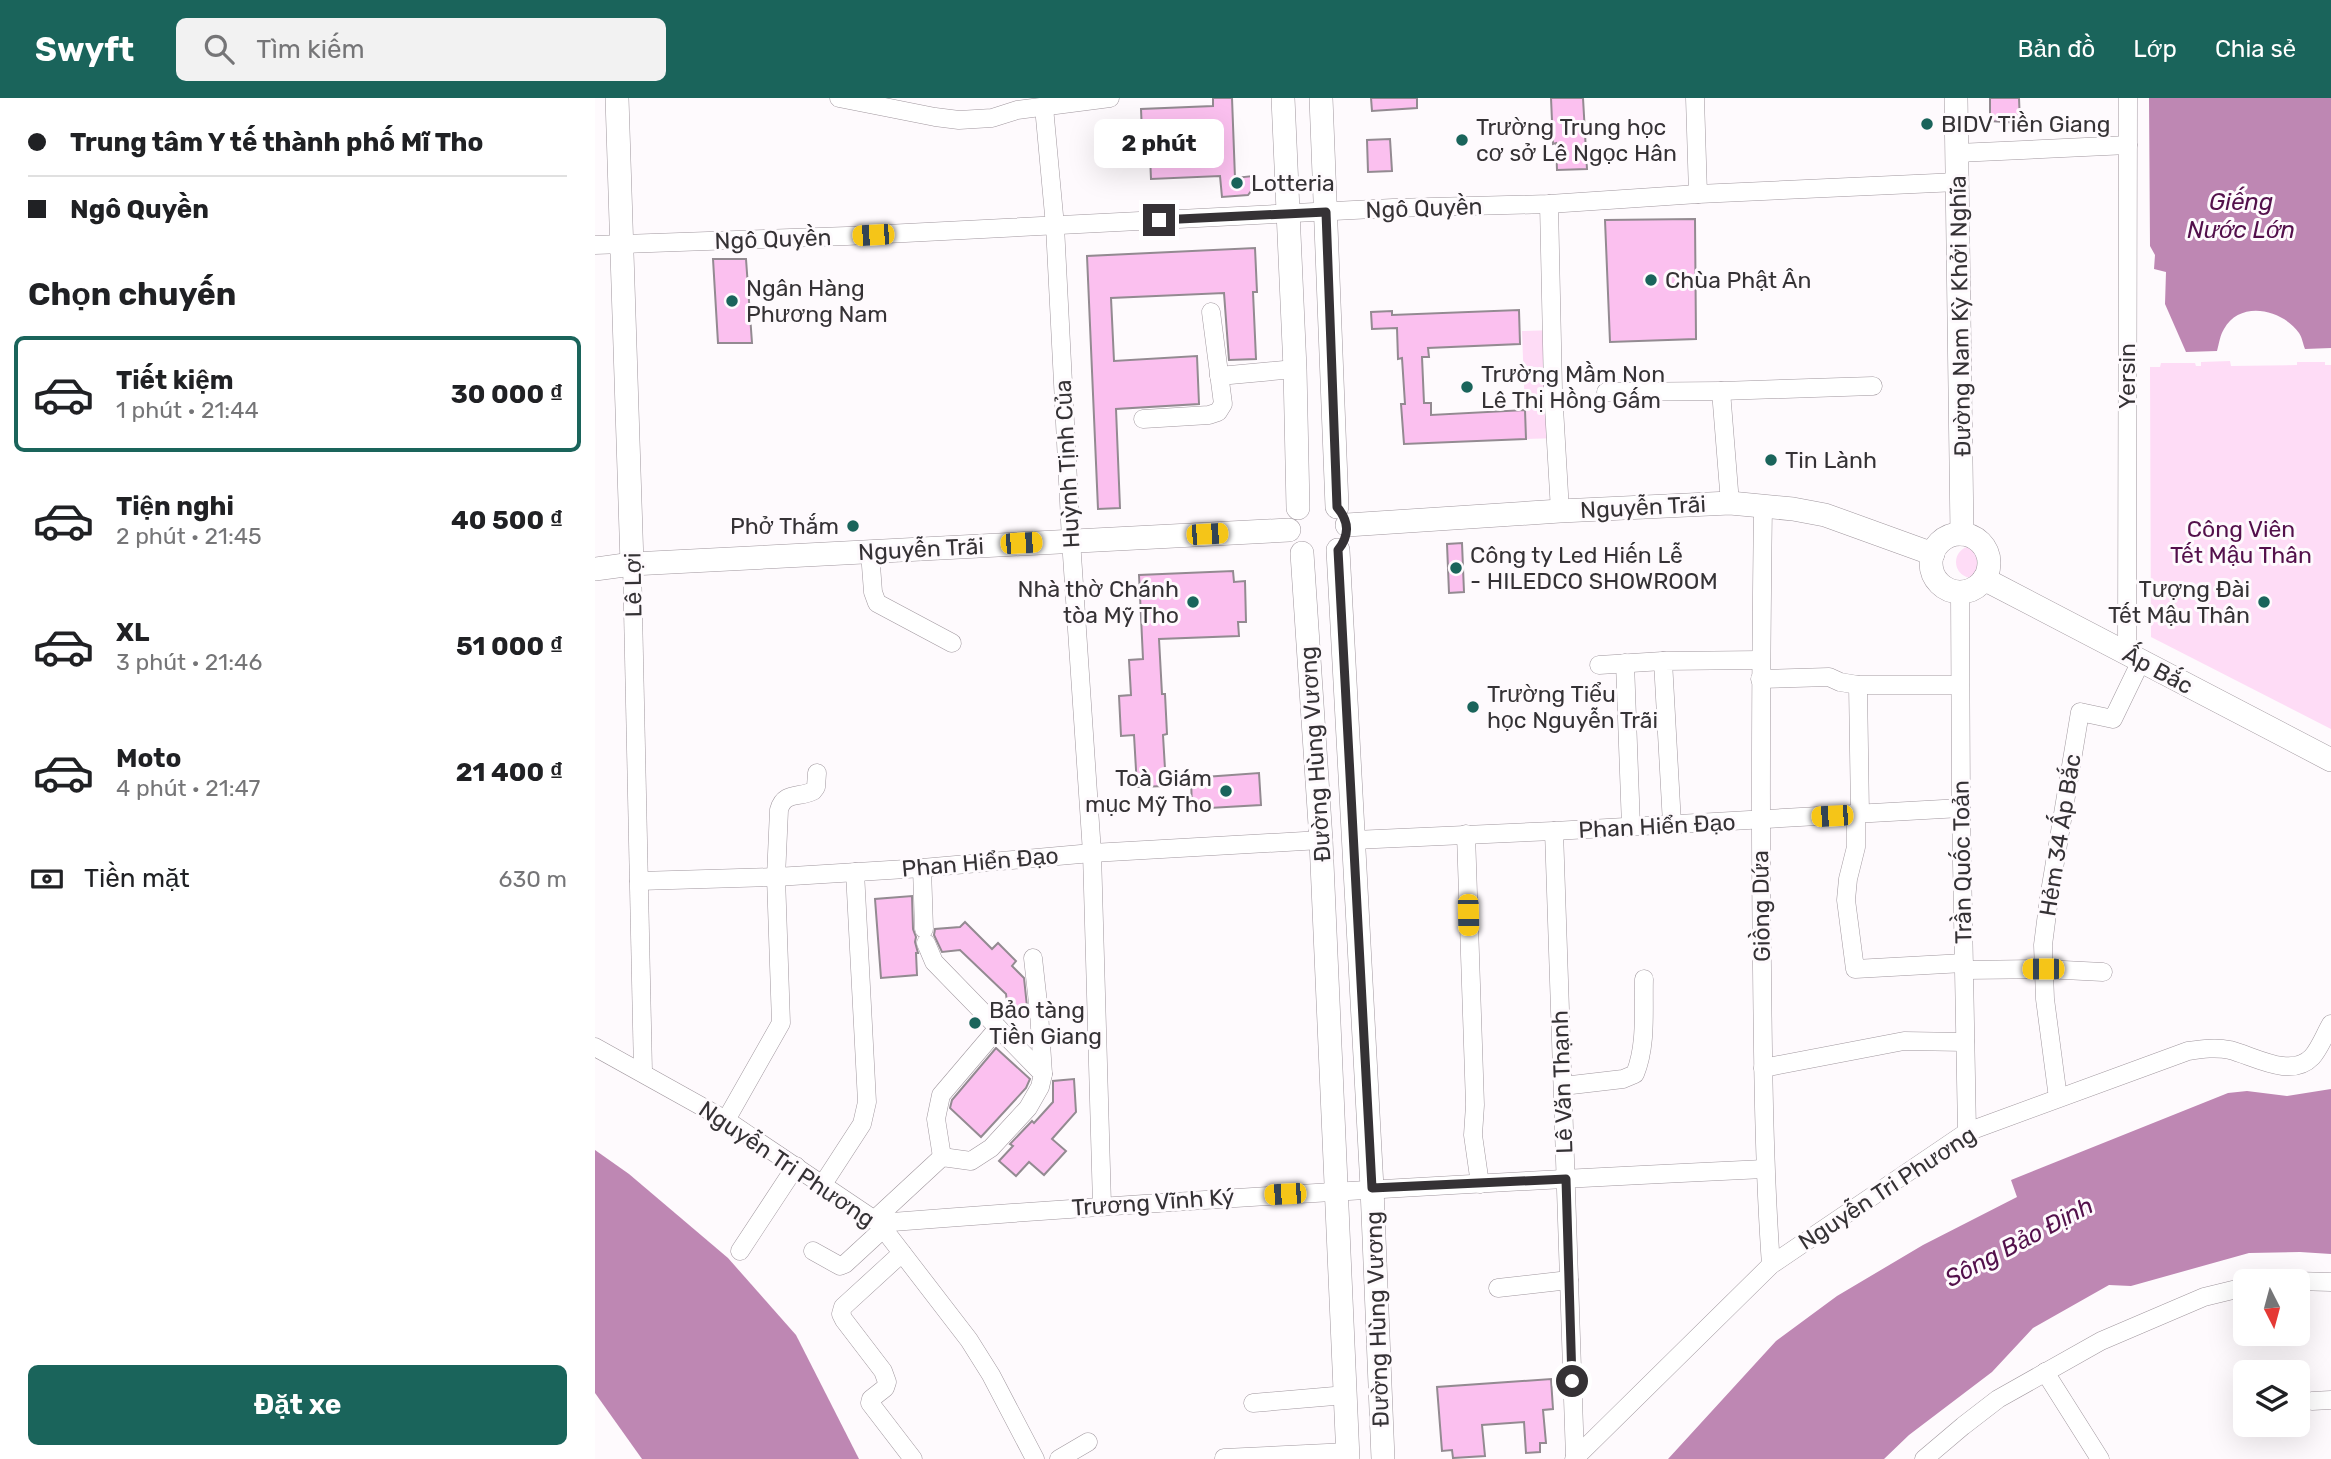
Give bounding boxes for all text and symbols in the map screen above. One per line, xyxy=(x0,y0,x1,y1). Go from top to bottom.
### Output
search box xyxy=(176,18,666,81)
text: Swyft xyxy=(35,30,134,69)
icon: search xyxy=(200,30,238,68)
text: Tìm kiếm xyxy=(256,34,365,65)
text: Bản đồ xyxy=(2017,35,2095,63)
text: Lớp xyxy=(2133,35,2177,63)
text: Chia sẻ xyxy=(2215,35,2296,63)
place label: BIDV Tiền Giang xyxy=(1941,110,2110,138)
place label: Trường Trung học cơ sở Lê Ngọc Hân xyxy=(1476,113,1677,167)
marker: BIDV Tiền Giang xyxy=(1919,116,1935,132)
callout: 2 phút xyxy=(1094,118,1224,167)
text: Trung tâm Y tế thành phố Mĩ Tho xyxy=(70,127,483,158)
text: 2 phút xyxy=(1122,129,1196,157)
marker: Trường Trung học cơ sở Lê Ngọc Hân xyxy=(1454,132,1470,148)
place label: Lotteria xyxy=(1251,169,1335,197)
marker: Lotteria xyxy=(1229,175,1245,191)
street label: Đường Nam Kỳ Khởi Nghĩa xyxy=(1944,175,1976,457)
water label: Giếng Nước Lớn xyxy=(2187,186,2295,244)
street label: Ngô Quyền xyxy=(1365,192,1483,224)
text: Ngô Quyền xyxy=(70,194,209,225)
route end xyxy=(1143,204,1175,236)
street label: Ngô Quyền xyxy=(714,223,832,255)
car xyxy=(852,223,895,247)
place label: Chùa Phật Ân xyxy=(1665,266,1811,294)
marker: Chùa Phật Ân xyxy=(1643,272,1659,288)
place label: Ngân Hàng Phương Nam xyxy=(746,274,888,328)
text: Chọn chuyến xyxy=(28,275,236,313)
marker: Ngân Hàng Phương Nam xyxy=(724,293,740,309)
street label: Yersin xyxy=(2113,343,2141,409)
place label: Trường Mầm Non Lê Thị Hồng Gấm xyxy=(1481,360,1665,414)
icon: car xyxy=(32,363,95,426)
text: Tiết kiệm xyxy=(116,365,234,396)
text: 30 000 ₫ xyxy=(451,379,563,410)
street label: Huỳnh Tịnh Của xyxy=(1049,379,1085,549)
marker: Trường Mầm Non Lê Thị Hồng Gấm xyxy=(1459,379,1475,395)
text: 1 phút · 21:44 xyxy=(116,396,259,424)
place label: Tin Lành xyxy=(1785,446,1877,474)
marker: Tin Lành xyxy=(1763,452,1779,468)
icon: car xyxy=(32,489,95,552)
street label: Nguyễn Trãi xyxy=(1579,490,1707,524)
text: Tiện nghi xyxy=(116,491,234,522)
text: 40 500 ₫ xyxy=(451,505,563,536)
place label: Phở Thắm xyxy=(730,512,839,540)
park label: Công Viên Tết Mậu Thân xyxy=(2170,515,2312,569)
marker: Phở Thắm xyxy=(845,518,861,534)
text: 2 phút · 21:45 xyxy=(116,522,262,550)
car xyxy=(1186,522,1229,546)
car xyxy=(1000,531,1043,555)
street label: Nguyễn Trãi xyxy=(857,532,985,566)
place label: Công ty Led Hiến Lễ - HILEDCO SHOWROOM xyxy=(1470,541,1718,595)
street label: Lê Lợi xyxy=(618,552,648,618)
marker: Công ty Led Hiến Lễ - HILEDCO SHOWROOM xyxy=(1448,560,1464,576)
place label: Nhà thờ Chánh tòa Mỹ Tho xyxy=(1017,575,1179,629)
place label: Tượng Đài Tết Mậu Thân xyxy=(2108,575,2250,629)
marker: Nhà thờ Chánh tòa Mỹ Tho xyxy=(1185,594,1201,610)
marker: Tượng Đài Tết Mậu Thân xyxy=(2256,594,2272,610)
icon: car xyxy=(32,615,95,678)
text: XL xyxy=(116,617,149,648)
text: 51 000 ₫ xyxy=(456,631,563,662)
street label: Ấp Bắc xyxy=(2118,638,2199,700)
street label: Đường Hùng Vương xyxy=(1294,645,1336,863)
text: 3 phút · 21:46 xyxy=(116,648,262,676)
place label: Trường Tiểu học Nguyễn Trãi xyxy=(1487,680,1658,734)
marker: Trường Tiểu học Nguyễn Trãi xyxy=(1465,699,1481,715)
icon: car xyxy=(32,741,95,804)
text: Moto xyxy=(116,743,181,774)
street label: Hẻm 34 Ấp Bắc xyxy=(2031,751,2087,918)
text: 21 400 ₫ xyxy=(456,757,563,788)
place label: Toà Giám mục Mỹ Tho xyxy=(1085,764,1212,818)
text: 4 phút · 21:47 xyxy=(116,774,260,802)
street label: Trần Quốc Toản xyxy=(1947,780,1977,944)
marker: Toà Giám mục Mỹ Tho xyxy=(1218,783,1234,799)
car xyxy=(1811,804,1854,828)
street label: Phan Hiển Đạo xyxy=(1578,808,1736,844)
street label: Phan Hiển Đạo xyxy=(900,841,1060,883)
street label: Giồng Dứa xyxy=(1746,850,1776,962)
icon: cash xyxy=(28,860,66,898)
text: Tiền mặt xyxy=(84,863,190,894)
text: 630 m xyxy=(499,865,567,893)
car xyxy=(1458,894,1479,936)
car xyxy=(2023,959,2065,980)
place label: Bảo tàng Tiền Giang xyxy=(989,996,1102,1050)
street label: Lê Văn Thạnh xyxy=(1546,1010,1578,1154)
marker: Bảo tàng Tiền Giang xyxy=(967,1015,983,1031)
street label: Nguyễn Tri Phương xyxy=(694,1095,880,1233)
street label: Nguyễn Tri Phương xyxy=(1793,1120,1981,1256)
street label: Trương Vĩnh Ký xyxy=(1071,1182,1236,1222)
car xyxy=(1264,1182,1307,1206)
water label: Sông Bảo Định xyxy=(1940,1191,2098,1293)
street label: Đường Hùng Vương xyxy=(1359,1211,1395,1427)
north arrow xyxy=(2233,1269,2310,1346)
map controls xyxy=(2233,1269,2310,1437)
button: layers xyxy=(2233,1360,2310,1437)
button: Đặt xe xyxy=(28,1365,567,1445)
route start xyxy=(1556,1365,1588,1397)

